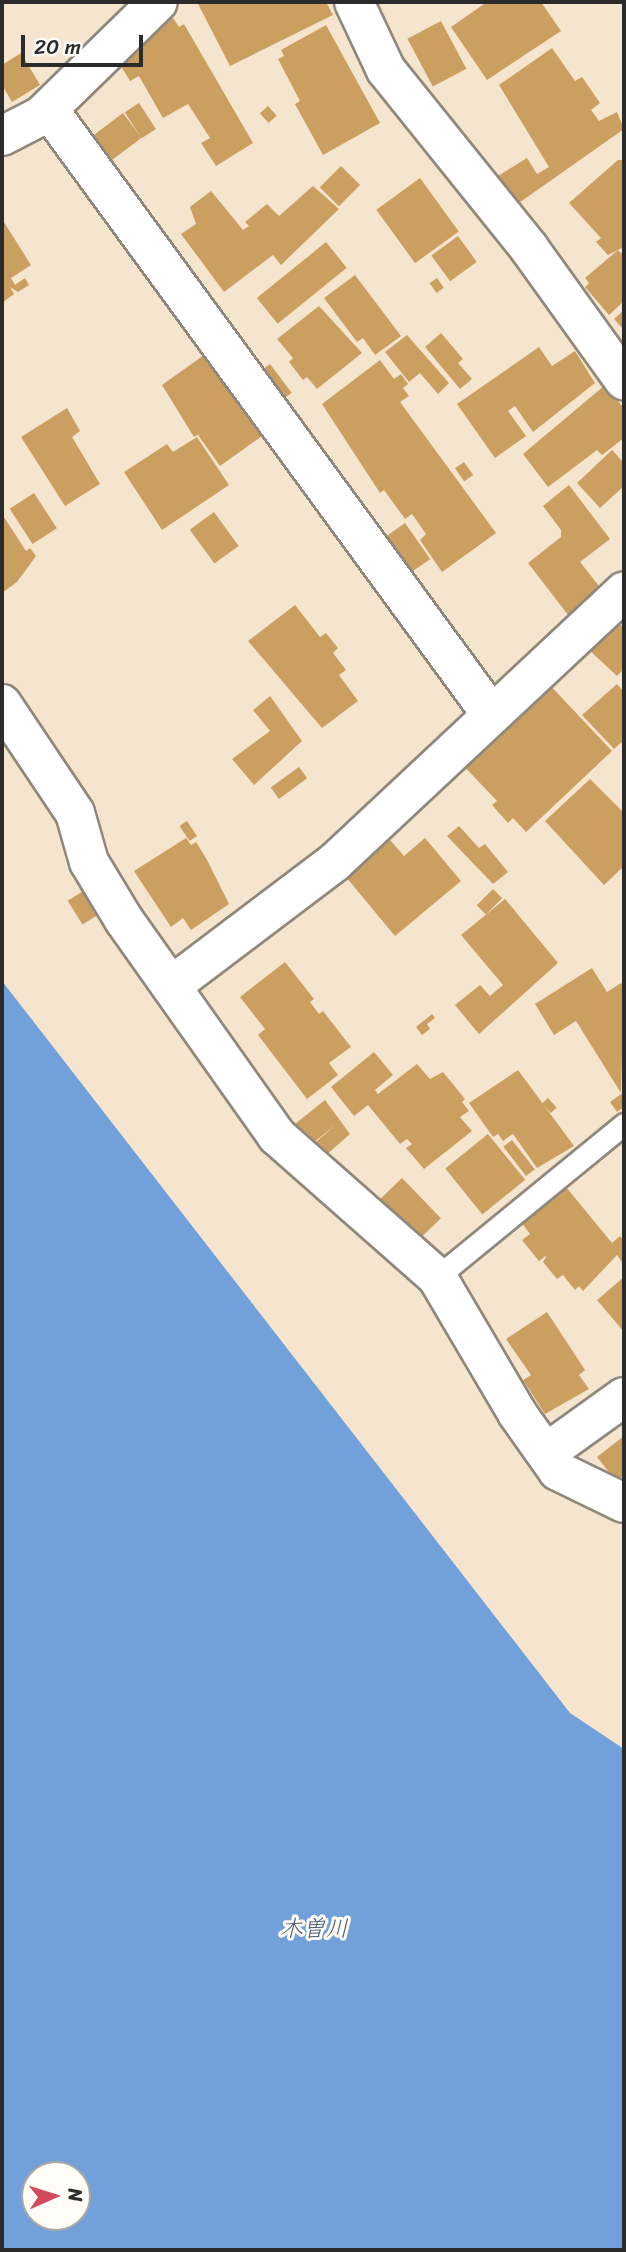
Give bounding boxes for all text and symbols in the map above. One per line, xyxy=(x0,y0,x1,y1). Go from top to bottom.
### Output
scale bar xyxy=(24,21,147,65)
text: 20 m xyxy=(34,28,81,66)
water label: 木曽川 xyxy=(280,1915,348,1943)
north arrow xyxy=(21,2161,91,2231)
text: N xyxy=(59,2188,92,2202)

